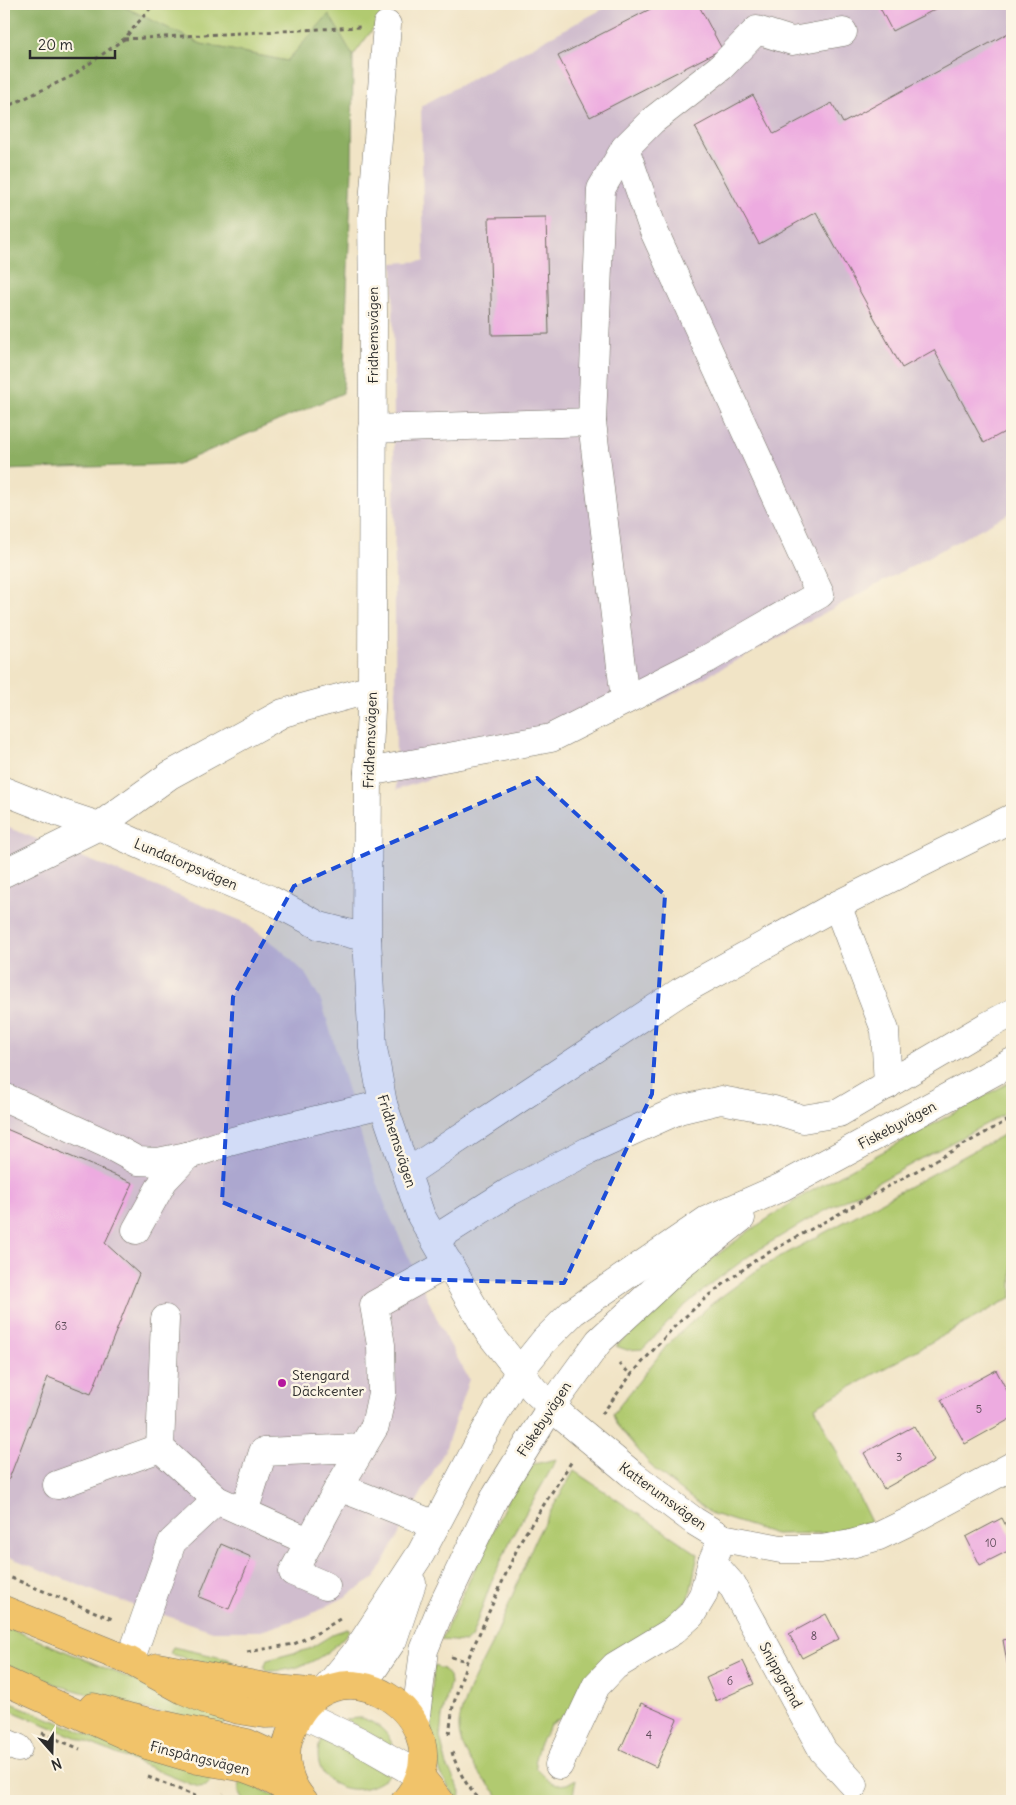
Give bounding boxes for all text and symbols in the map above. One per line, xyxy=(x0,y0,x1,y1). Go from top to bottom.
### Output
scale bar xyxy=(30,28,115,60)
text: 20 m xyxy=(38,35,73,54)
street label: Fridhemsvägen xyxy=(364,287,382,383)
street label: Fridhemsvägen xyxy=(359,691,381,789)
street label: Lundatorpsvägen xyxy=(132,834,240,894)
street label: Fridhemsvägen xyxy=(373,1092,421,1190)
street label: Fiskebyvägen xyxy=(855,1097,939,1153)
house number: 63 xyxy=(55,1319,67,1333)
place label: Stengard Däckcenter xyxy=(292,1366,365,1400)
marker: Stengard Däckcenter xyxy=(276,1377,288,1389)
street label: Fiskebyvägen xyxy=(513,1378,575,1460)
house number: 5 xyxy=(976,1402,982,1416)
house number: 3 xyxy=(896,1450,902,1464)
street label: Katterumsvägen xyxy=(616,1458,710,1534)
house number: 10 xyxy=(985,1536,997,1550)
house number: 8 xyxy=(811,1629,817,1643)
street label: Snippgränd xyxy=(756,1639,806,1711)
house number: 6 xyxy=(727,1674,733,1688)
north arrow xyxy=(28,1728,78,1778)
house number: 4 xyxy=(646,1728,652,1742)
street label: Finspångsvägen xyxy=(148,1737,252,1779)
text: N xyxy=(49,1754,64,1774)

